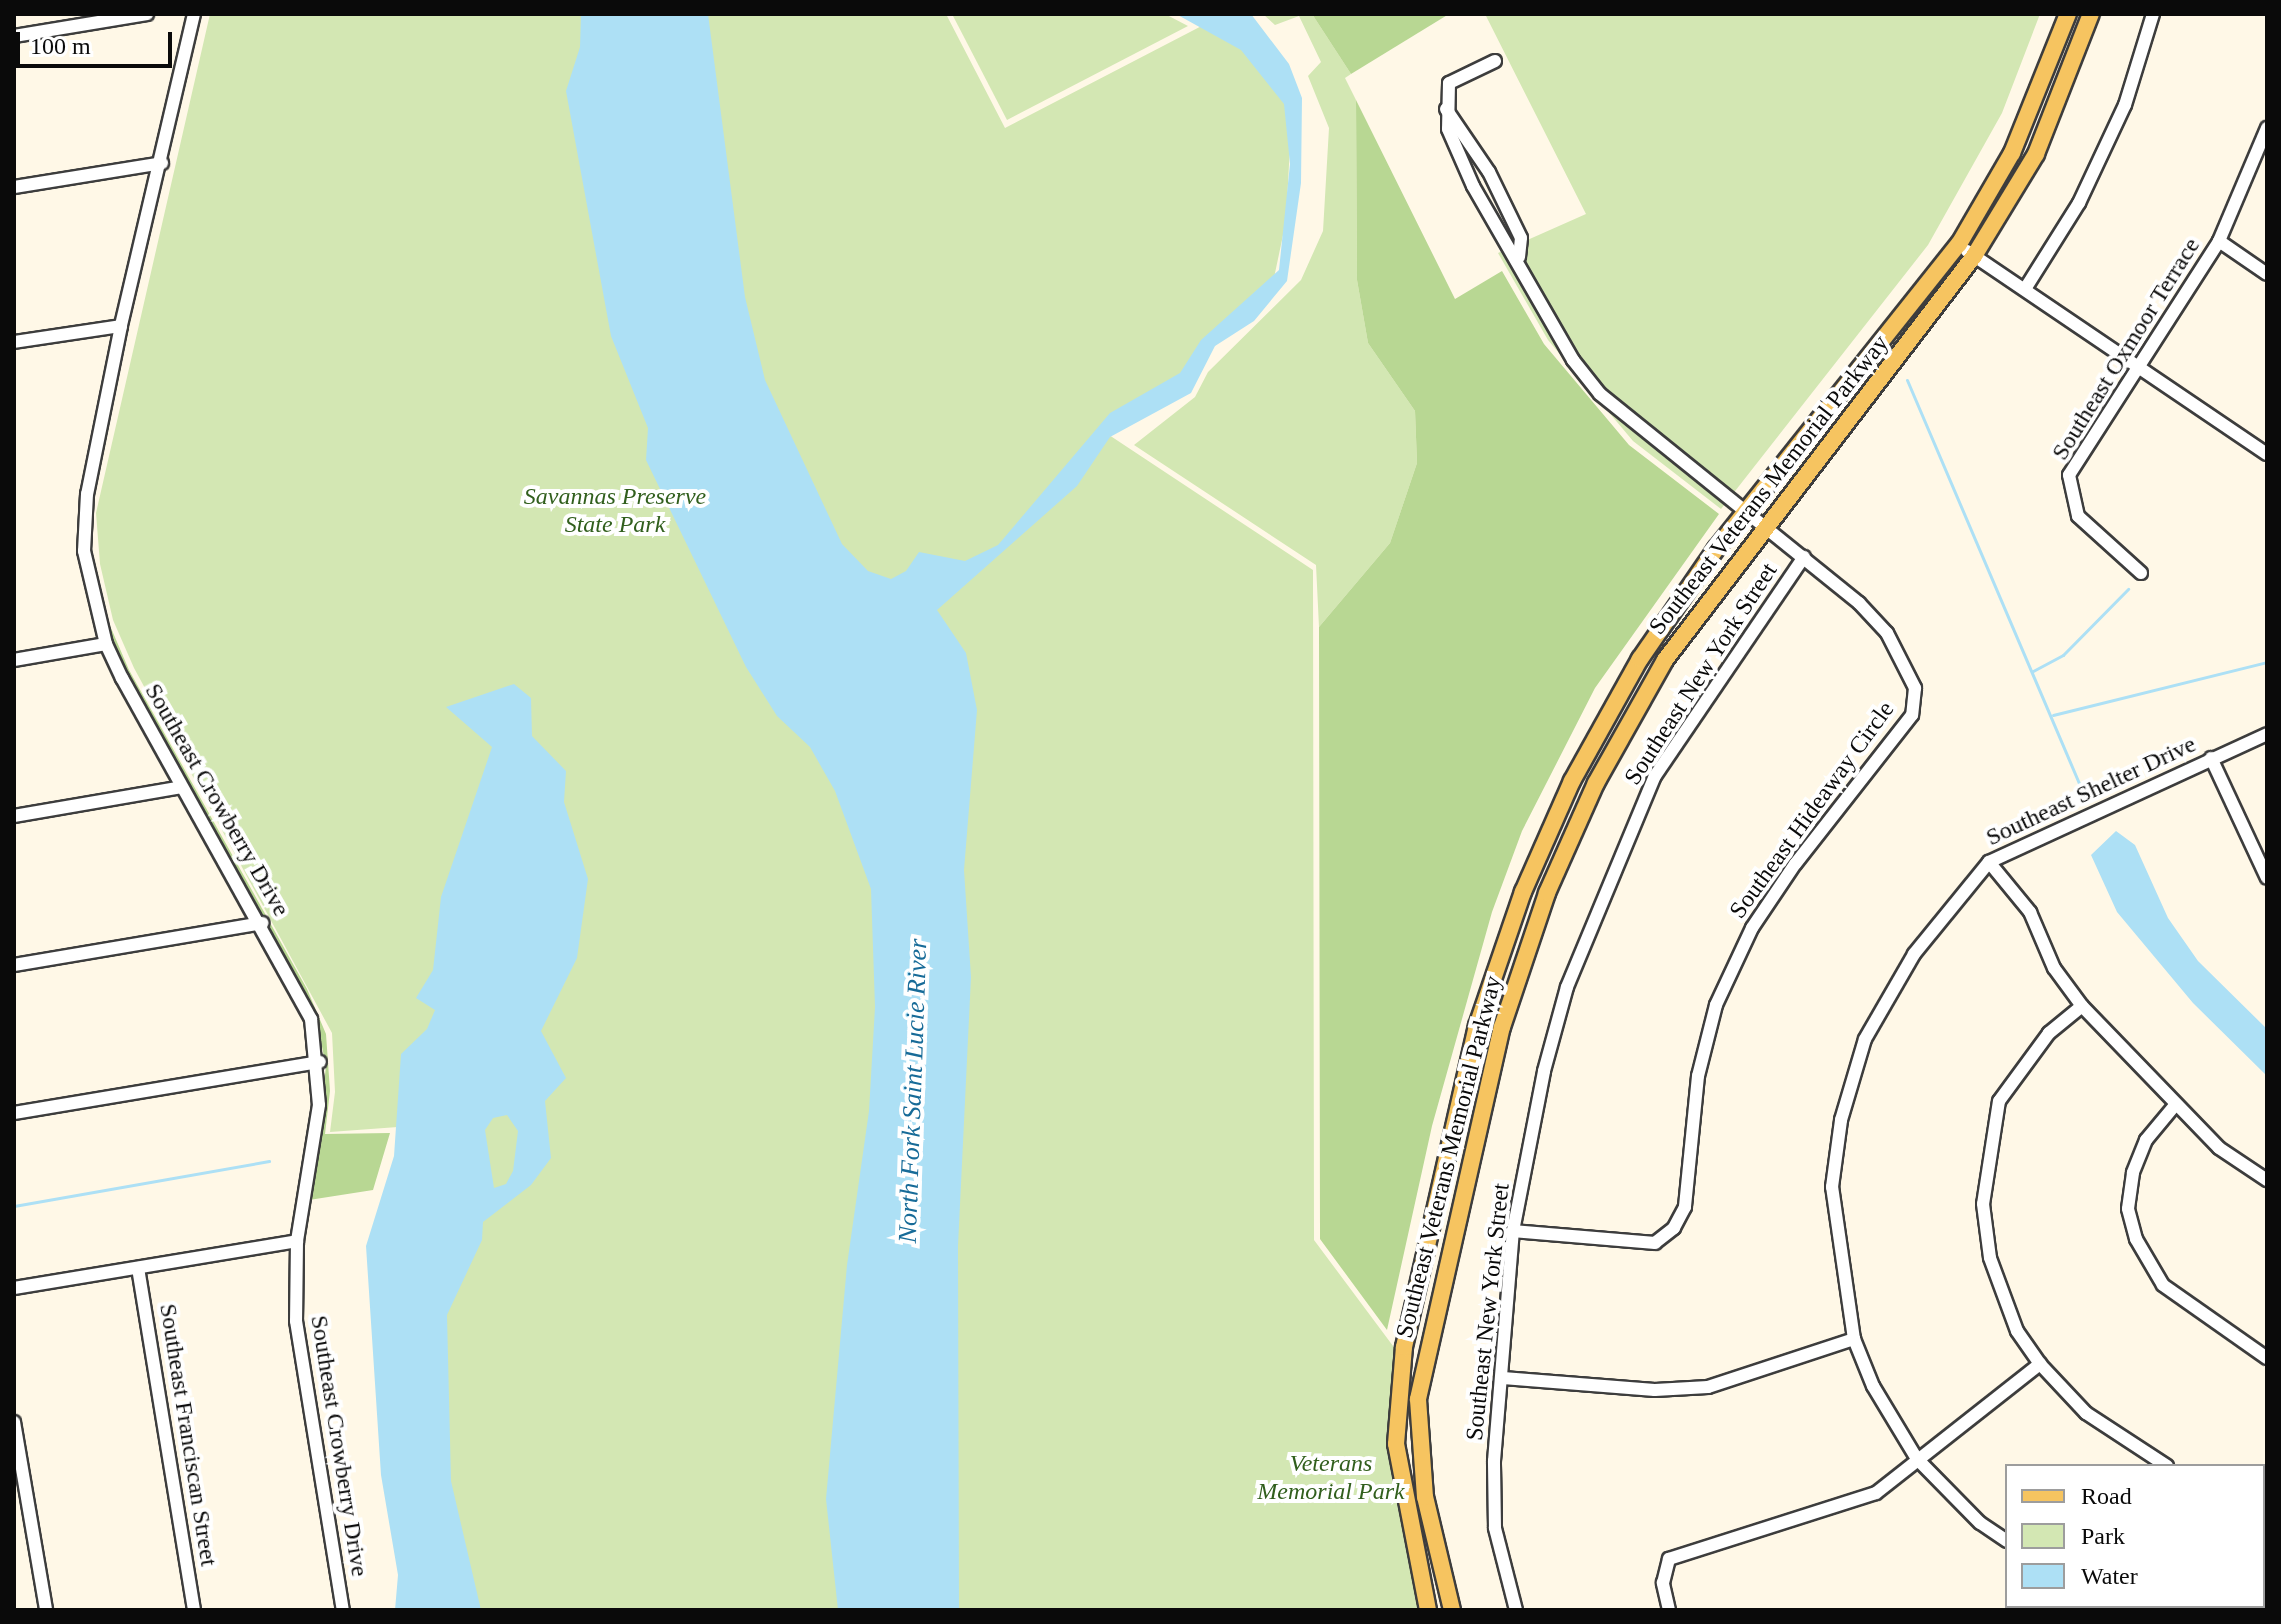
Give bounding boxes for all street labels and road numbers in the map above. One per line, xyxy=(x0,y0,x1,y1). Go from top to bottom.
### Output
street label: Southeast Oxmoor Terrace xyxy=(2046,232,2206,466)
street label: Southeast Veterans Memorial Parkway xyxy=(1643,329,1895,641)
street label: Southeast New York Street xyxy=(1618,557,1784,791)
street label: Southeast Crowberry Drive xyxy=(139,679,295,921)
street label: Southeast Hideaway Circle xyxy=(1724,696,1900,924)
street label: Southeast Shelter Drive xyxy=(1982,730,2200,852)
street label: Southeast Veterans Memorial Parkway xyxy=(1390,973,1508,1341)
street label: Southeast New York Street xyxy=(1460,1181,1516,1443)
street label: Southeast Franciscan Street xyxy=(153,1302,223,1568)
street label: Southeast Crowberry Drive xyxy=(304,1313,374,1579)

